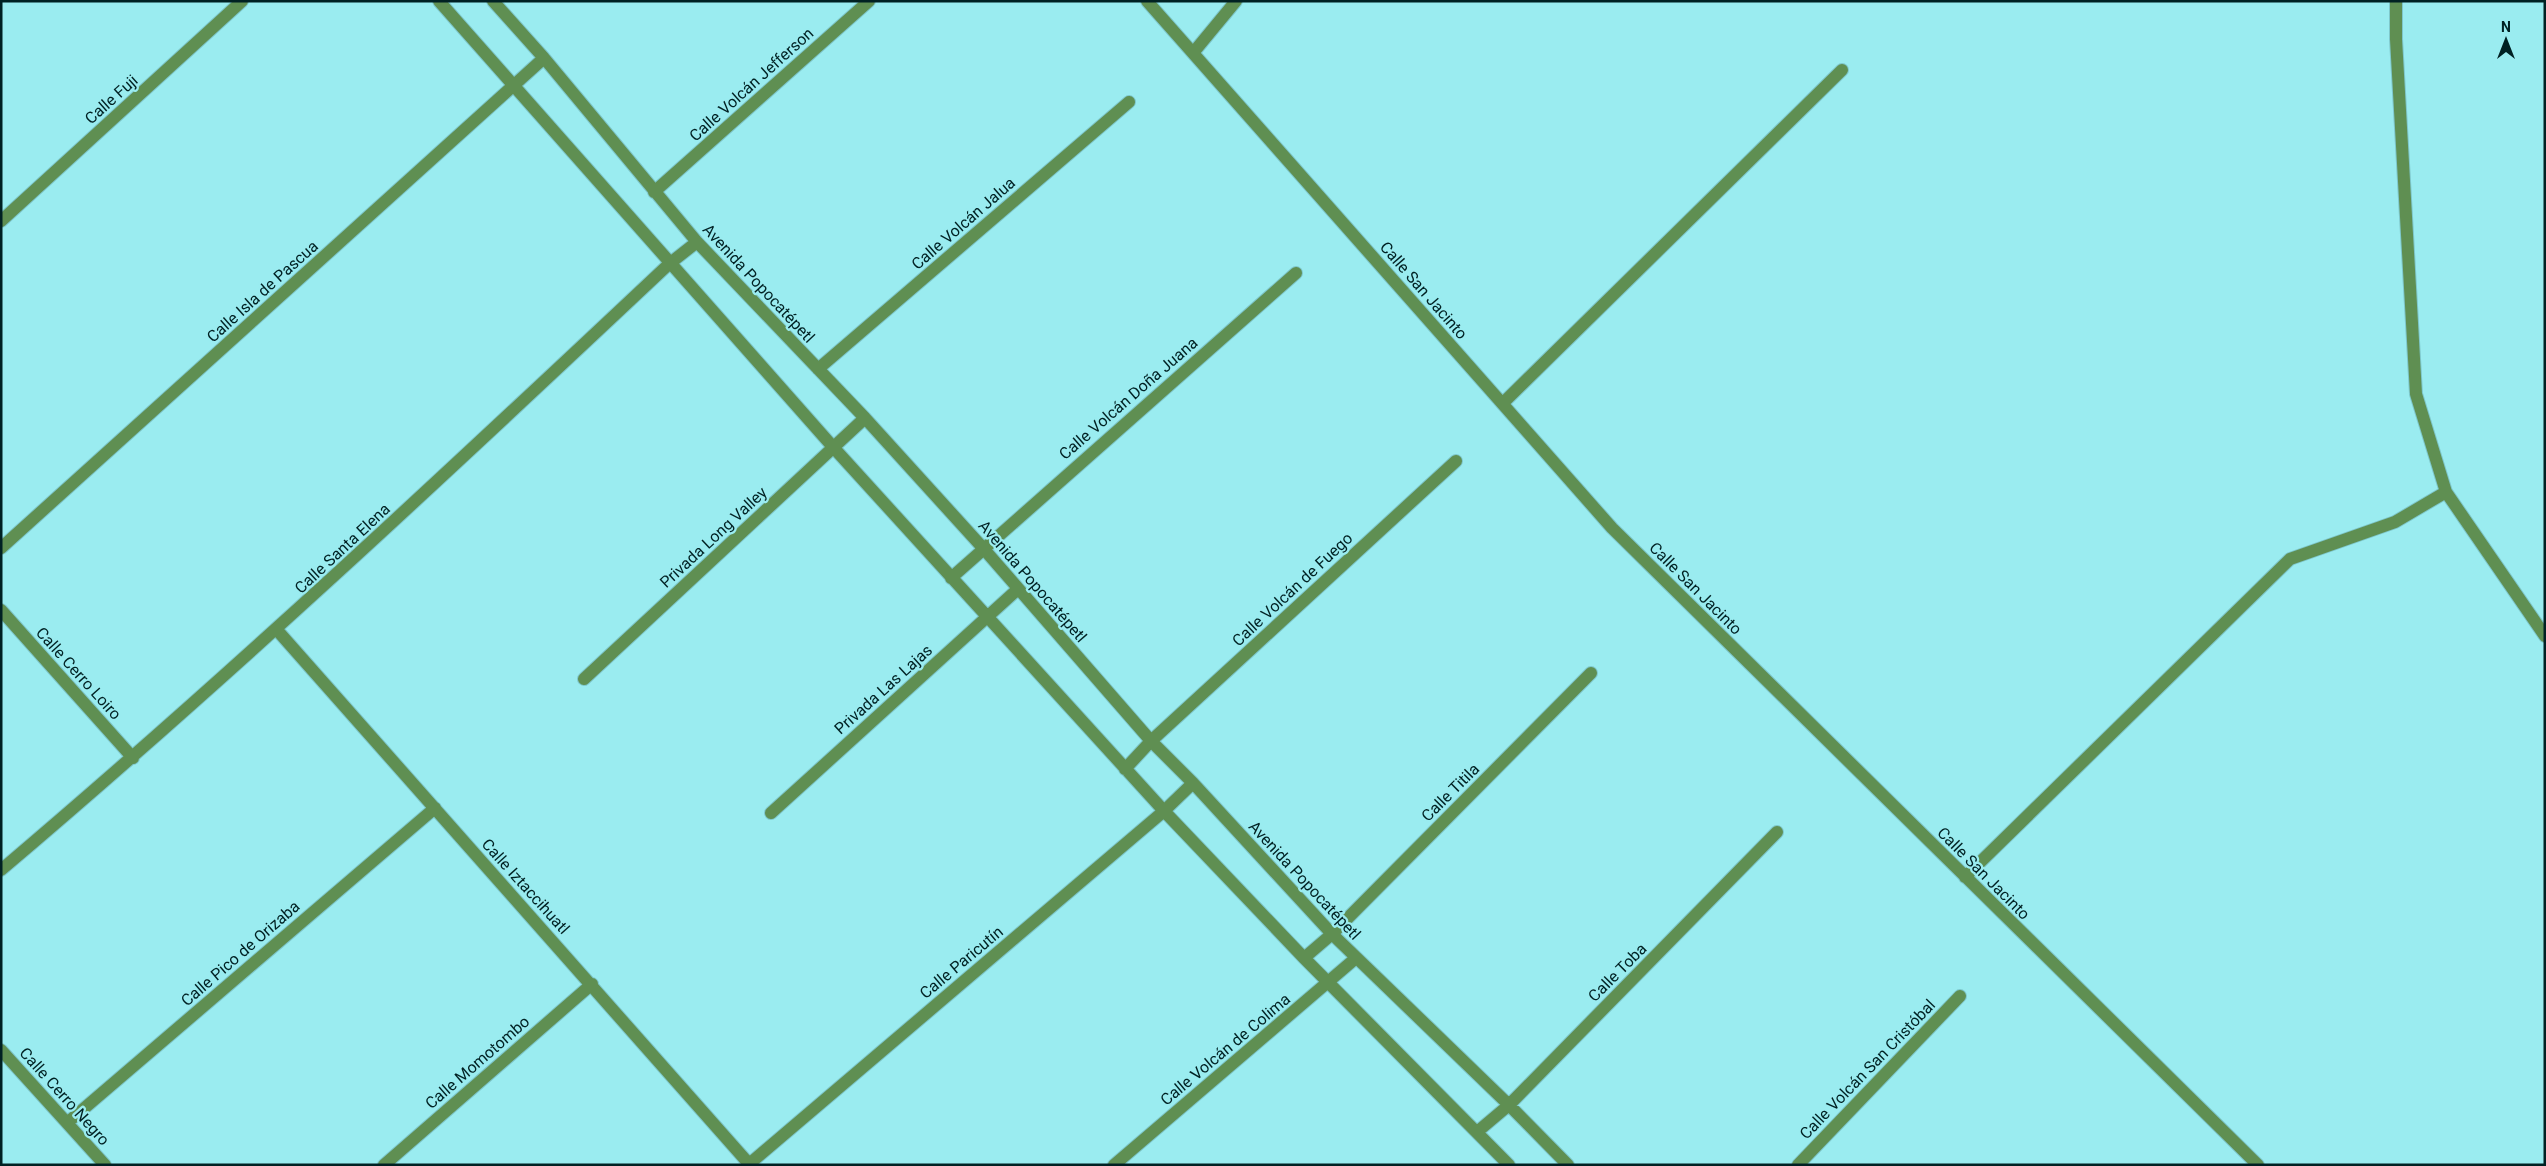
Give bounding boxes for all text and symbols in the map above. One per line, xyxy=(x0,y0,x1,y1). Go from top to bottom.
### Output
north arrow xyxy=(2481,15,2531,65)
text: N xyxy=(2501,19,2511,35)
street label: Calle Volcán Jefferson xyxy=(685,24,817,145)
street label: Calle Fuji xyxy=(81,71,142,128)
street label: Calle Volcán Jalua xyxy=(908,173,1019,274)
street label: Avenida Popocatépetl xyxy=(699,220,819,347)
street label: Calle Isla de Pascua xyxy=(203,237,322,346)
street label: Calle San Jacinto xyxy=(1376,238,1471,343)
street label: Calle Volcán Doña Juana xyxy=(1055,333,1201,464)
street label: Privada Long Valley xyxy=(656,483,771,592)
street label: Calle Santa Elena xyxy=(291,499,394,597)
street label: Avenida Popocatépetl xyxy=(975,517,1091,646)
street label: Calle Volcán de Fuego xyxy=(1228,529,1356,650)
street label: Calle San Jacinto xyxy=(1645,538,1746,639)
street label: Calle Cerro Loiro xyxy=(32,623,125,724)
street label: Privada Las Lajas xyxy=(830,640,936,738)
street label: Calle Titila xyxy=(1417,759,1483,825)
street label: Avenida Popocatépetl xyxy=(1245,817,1365,944)
street label: Calle San Jacinto xyxy=(1933,823,2034,924)
street label: Calle Iztaccihuatl xyxy=(478,835,573,938)
street label: Calle Pico de Orizaba xyxy=(177,897,304,1010)
street label: Calle Paricutín xyxy=(916,922,1007,1003)
street label: Calle Toba xyxy=(1584,939,1650,1005)
street label: Calle Volcán de Colima xyxy=(1157,990,1294,1109)
street label: Calle Volcán San Cristóbal xyxy=(1796,996,1939,1143)
street label: Calle Momotombo xyxy=(421,1012,533,1113)
street label: Calle Cerro Negro xyxy=(16,1043,114,1149)

